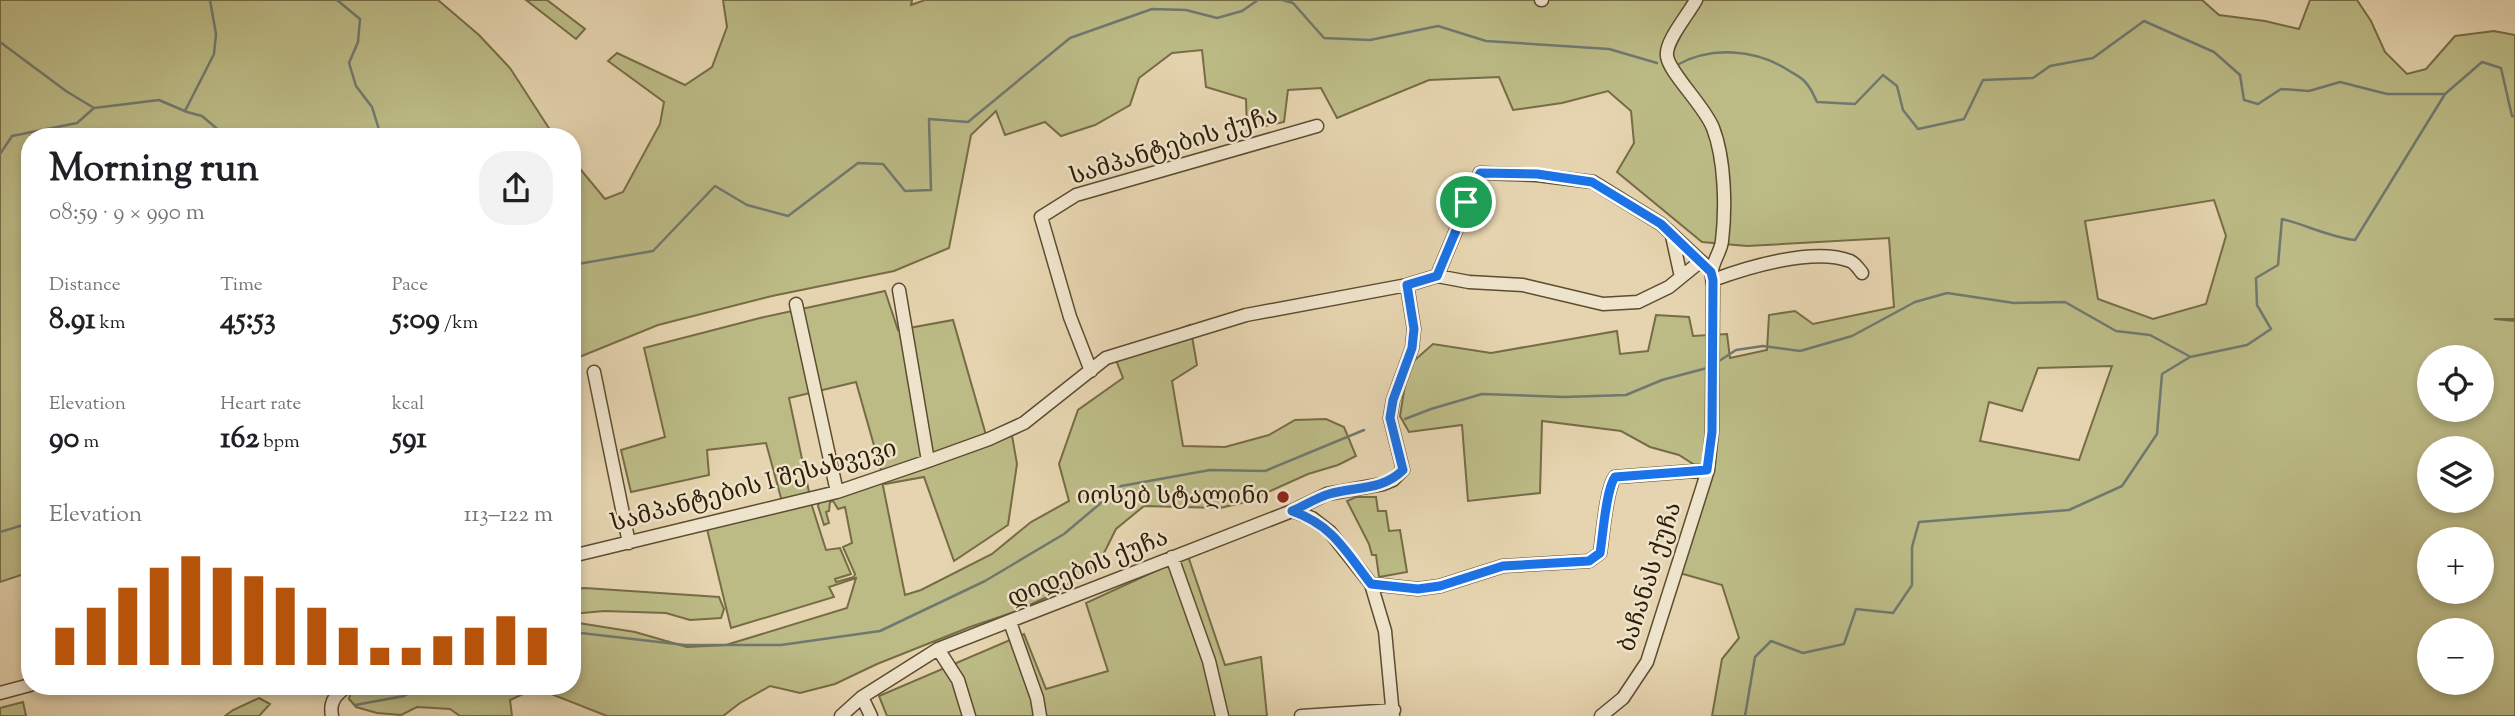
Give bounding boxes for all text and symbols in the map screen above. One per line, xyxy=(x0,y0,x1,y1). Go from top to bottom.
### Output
street label: სამპანტების ქუჩა xyxy=(1066,99,1282,195)
text: Morning run xyxy=(49,144,259,198)
button: share xyxy=(479,151,553,225)
pin xyxy=(1436,172,1496,232)
icon: arrive xyxy=(1447,183,1485,221)
text: 08:59 · 9 × 990 m xyxy=(49,197,205,230)
text: Distance xyxy=(49,272,121,299)
text: Time xyxy=(220,272,263,299)
text: Pace xyxy=(392,272,428,299)
text: 8.91 xyxy=(49,299,95,342)
text: 45:53 xyxy=(220,299,276,342)
text: 5:09 xyxy=(392,299,440,342)
text: km xyxy=(95,310,126,337)
text: /km xyxy=(440,310,478,337)
map controls xyxy=(2417,345,2494,695)
button: locate xyxy=(2417,345,2494,422)
text: Elevation xyxy=(49,391,126,418)
text: Heart rate xyxy=(220,391,301,418)
text: kcal xyxy=(392,391,424,418)
text: 90 xyxy=(49,418,79,461)
text: 162 xyxy=(220,418,259,461)
text: 591 xyxy=(392,418,427,461)
text: m xyxy=(79,429,99,456)
text: bpm xyxy=(259,429,300,456)
street label: სამპანტების I შესახვევი xyxy=(607,432,901,542)
button: layers xyxy=(2417,436,2494,513)
place label: იოსებ სტალინი xyxy=(1077,480,1269,514)
marker: იოსებ სტალინი xyxy=(1275,489,1291,505)
street label: ბაჩანას ქუჩა xyxy=(1611,498,1691,656)
text: Elevation xyxy=(49,499,142,532)
text: 113–122 m xyxy=(464,499,553,532)
street label: დიდების ქუჩა xyxy=(1003,521,1173,617)
button: + xyxy=(2417,527,2494,604)
button: − xyxy=(2417,618,2494,695)

